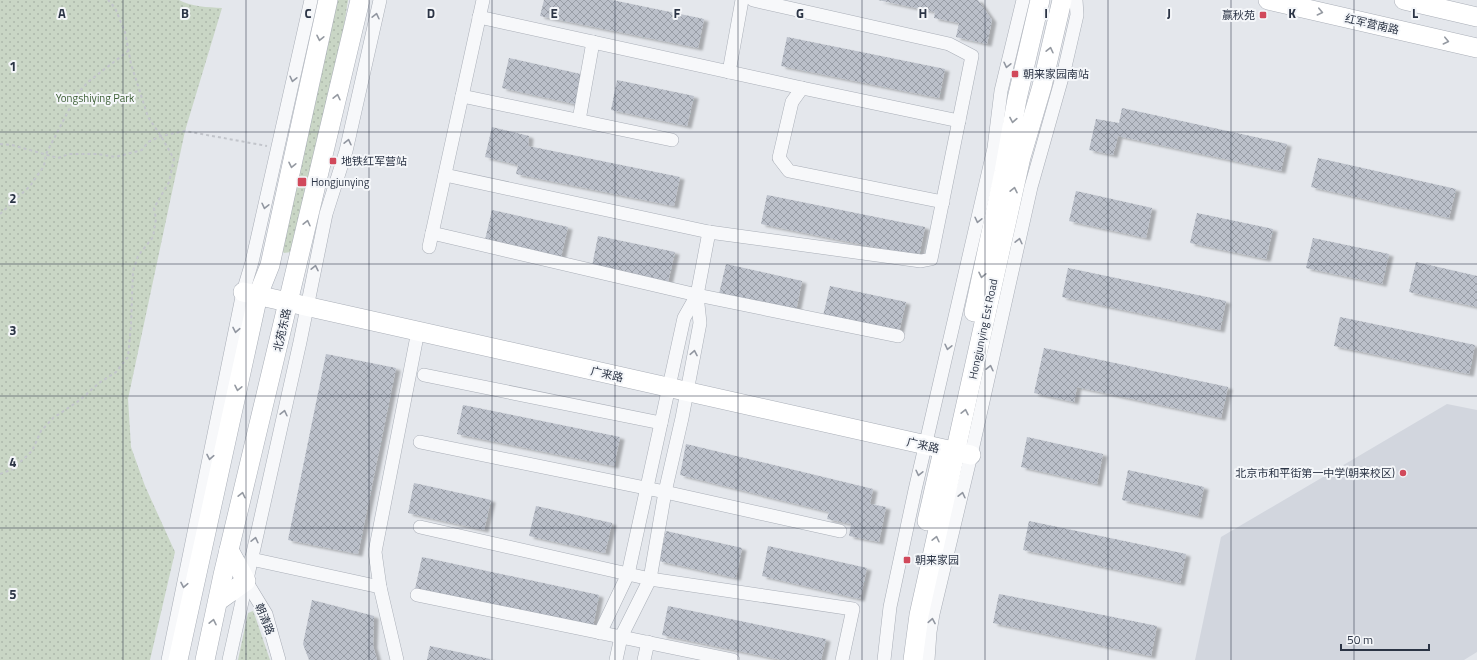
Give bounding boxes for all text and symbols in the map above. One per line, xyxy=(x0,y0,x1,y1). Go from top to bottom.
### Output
text: A xyxy=(58,3,66,23)
text: B xyxy=(181,3,189,23)
text: C xyxy=(304,3,312,23)
text: D xyxy=(427,3,435,23)
text: E xyxy=(550,3,558,23)
text: F xyxy=(674,3,681,23)
text: G xyxy=(796,3,804,23)
text: H xyxy=(919,3,927,23)
text: I xyxy=(1044,3,1048,23)
text: J xyxy=(1167,3,1171,23)
text: K xyxy=(1288,3,1296,23)
text: L xyxy=(1412,3,1418,23)
place label: 赢秋苑 xyxy=(1222,7,1255,23)
one-way arrow xyxy=(1316,7,1323,15)
marker: 赢秋苑 xyxy=(1258,10,1268,20)
street label: 红军营南路 xyxy=(1343,10,1401,38)
one-way arrow xyxy=(372,12,380,19)
one-way arrow xyxy=(316,35,324,41)
one-way arrow xyxy=(1443,36,1450,44)
one-way arrow xyxy=(1045,47,1053,54)
text: 1 xyxy=(9,56,17,76)
one-way arrow xyxy=(1004,62,1012,68)
place label: 朝来家园南站 xyxy=(1023,66,1089,82)
marker: 朝来家园南站 xyxy=(1010,69,1020,79)
one-way arrow xyxy=(290,76,298,82)
park label: Yongshiying Park xyxy=(56,90,135,106)
one-way arrow xyxy=(333,94,341,100)
one-way arrow xyxy=(1009,117,1018,123)
one-way arrow xyxy=(343,139,351,146)
place label: 地铁红军营站 xyxy=(341,153,407,169)
marker: 地铁红军营站 xyxy=(328,156,338,166)
one-way arrow xyxy=(288,162,296,168)
place label: Hongjunying xyxy=(311,174,370,190)
marker: Hongjunying xyxy=(296,176,308,188)
one-way arrow xyxy=(1010,187,1018,193)
text: 2 xyxy=(9,188,17,208)
one-way arrow xyxy=(261,203,269,209)
one-way arrow xyxy=(974,217,982,223)
one-way arrow xyxy=(303,220,311,226)
one-way arrow xyxy=(1014,238,1022,244)
one-way arrow xyxy=(310,265,318,271)
one-way arrow xyxy=(978,272,986,278)
street label: Hongjunying Est Road xyxy=(965,277,1001,381)
street label: 北苑东路 xyxy=(269,307,295,353)
text: 3 xyxy=(9,320,17,340)
one-way arrow xyxy=(232,327,240,333)
one-way arrow xyxy=(945,344,953,350)
one-way arrow xyxy=(690,350,698,356)
street label: 广来路 xyxy=(589,362,625,386)
one-way arrow xyxy=(986,365,994,371)
one-way arrow xyxy=(234,385,242,391)
one-way arrow xyxy=(960,409,968,416)
one-way arrow xyxy=(279,410,287,416)
street label: 广来路 xyxy=(905,433,941,457)
text: 4 xyxy=(9,452,17,472)
one-way arrow xyxy=(206,454,214,461)
place label: 北京市和平街第一中学(朝来校区) xyxy=(1235,465,1395,481)
marker: 北京市和平街第一中学(朝来校区) xyxy=(1398,468,1408,478)
one-way arrow xyxy=(916,470,924,477)
one-way arrow xyxy=(238,492,246,498)
one-way arrow xyxy=(957,492,965,498)
one-way arrow xyxy=(932,536,940,543)
one-way arrow xyxy=(251,537,259,543)
place label: 朝来家园 xyxy=(915,552,959,568)
marker: 朝来家园 xyxy=(902,555,912,565)
one-way arrow xyxy=(180,582,189,588)
text: 5 xyxy=(9,584,17,604)
street label: 朝清路 xyxy=(251,601,279,637)
one-way arrow xyxy=(927,618,936,624)
one-way arrow xyxy=(209,619,217,625)
scale bar xyxy=(1341,626,1429,652)
text: 50 m xyxy=(1347,630,1373,649)

